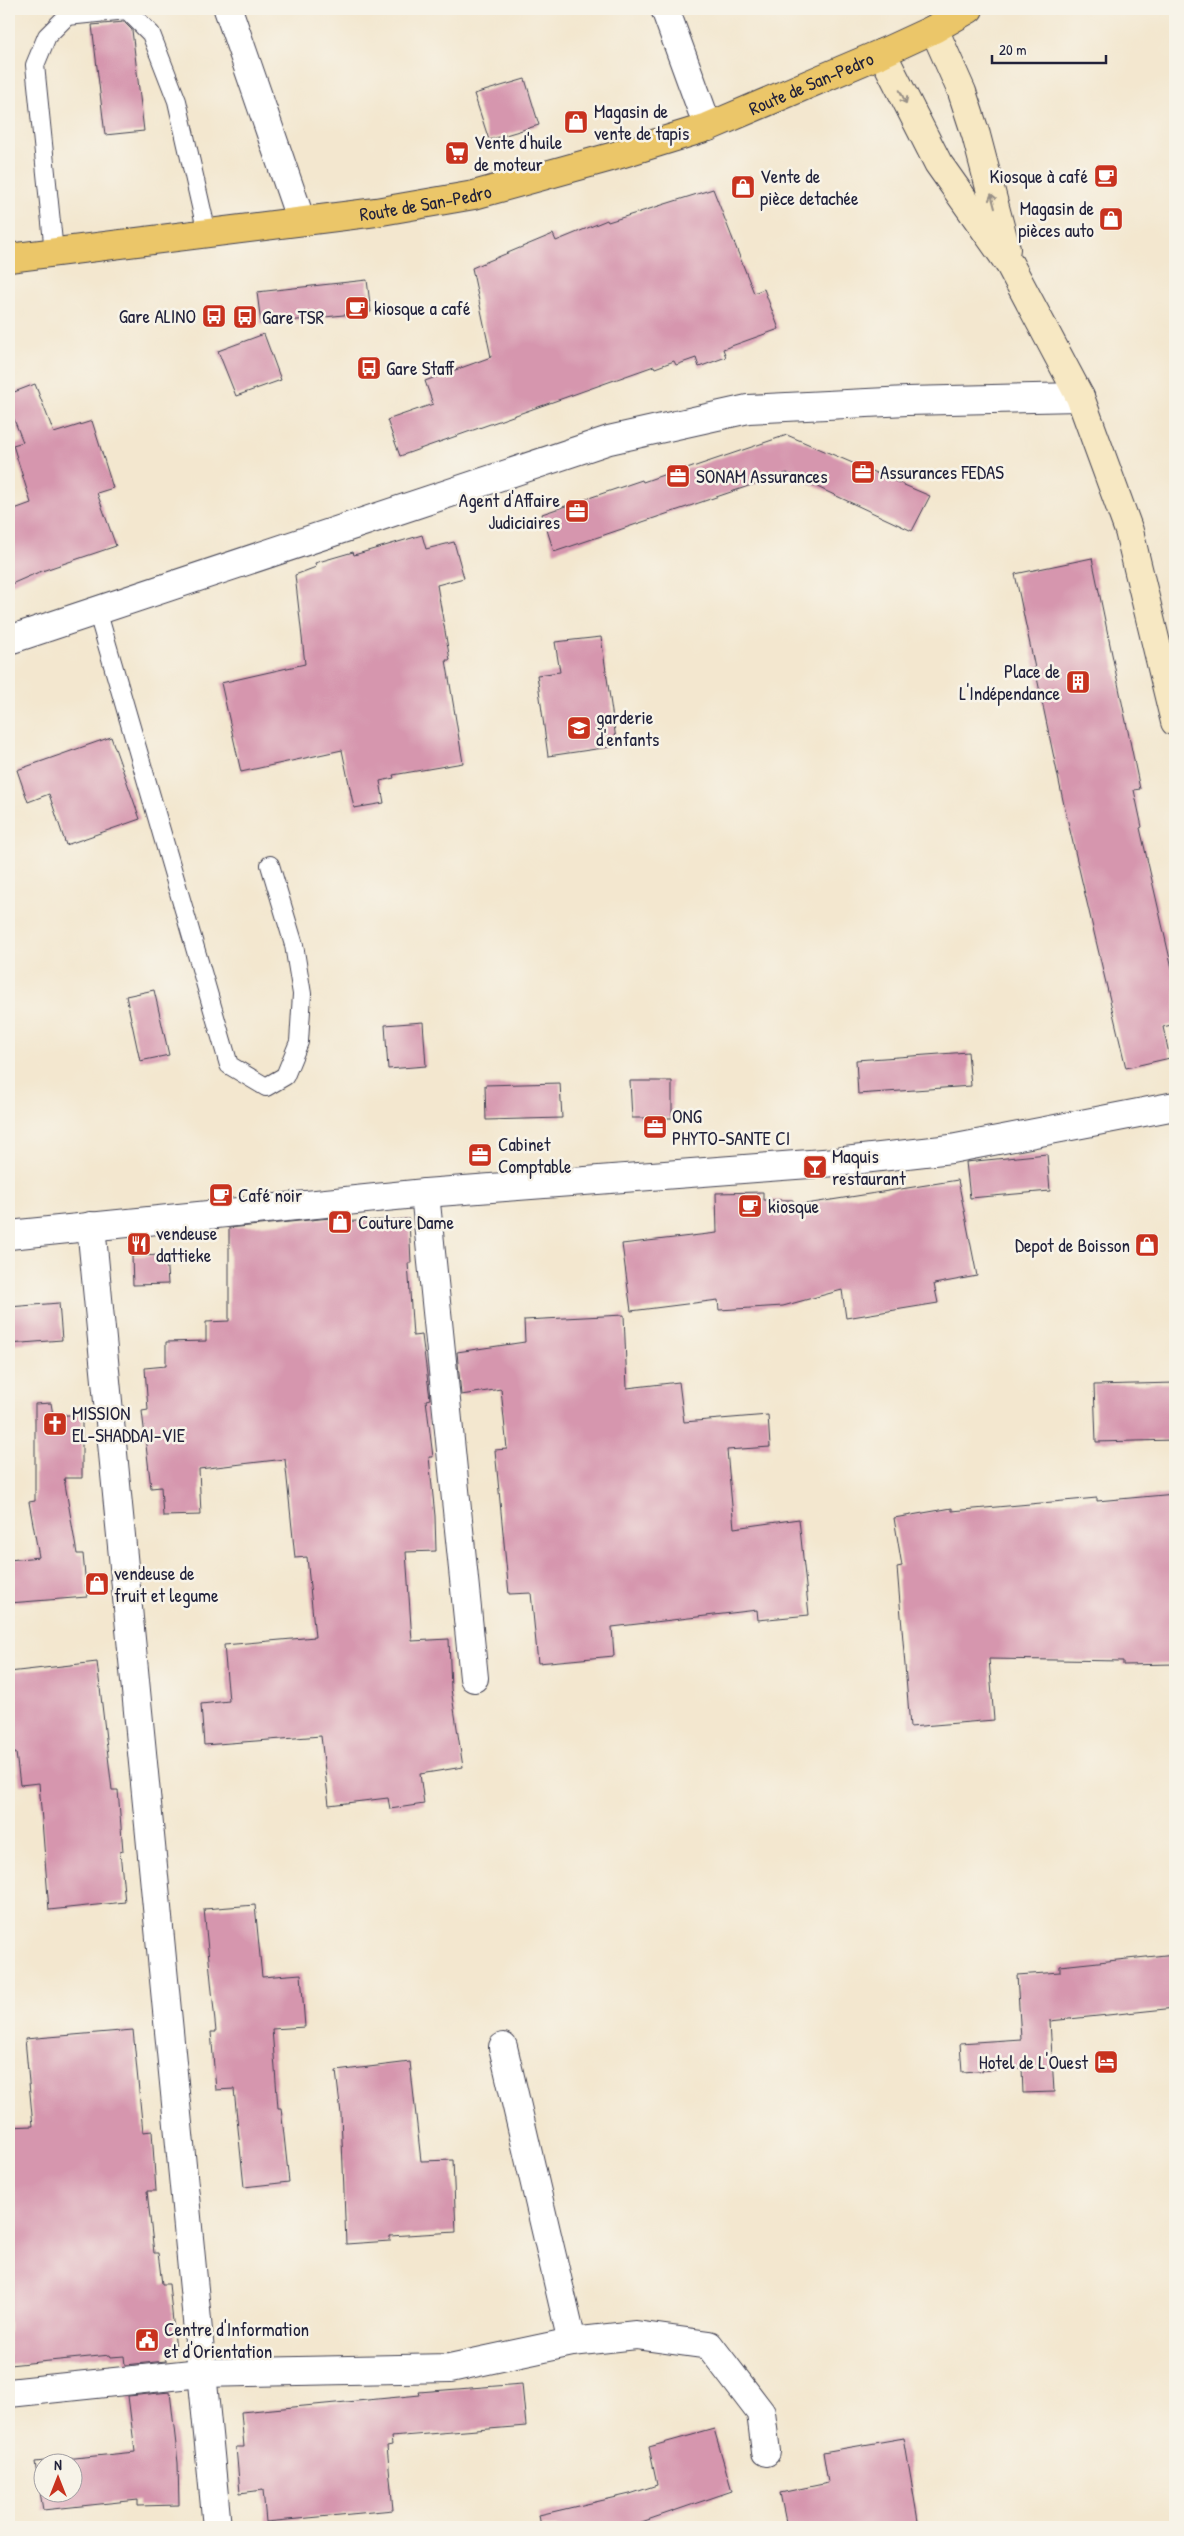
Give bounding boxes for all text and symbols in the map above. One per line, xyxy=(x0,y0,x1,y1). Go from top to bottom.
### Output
scale bar xyxy=(992,32,1105,64)
text: 20 m xyxy=(999,39,1026,60)
street label: Route de San-Pedro xyxy=(745,45,878,121)
one-way arrow xyxy=(899,89,909,104)
place label: Magasin de vente de tapis xyxy=(594,98,689,146)
shop icon: Magasin de vente de tapis xyxy=(563,109,589,135)
place label: Vente d'huile de moteur xyxy=(474,129,563,177)
supermarket icon: Vente d'huile de moteur xyxy=(444,140,470,166)
place label: Vente de pièce detachée xyxy=(760,163,859,211)
place label: Kiosque à café xyxy=(989,163,1088,189)
cafe icon: Kiosque à café xyxy=(1093,163,1119,189)
shop icon: Vente de pièce detachée xyxy=(730,174,756,200)
street label: Route de San-Pedro xyxy=(358,178,495,227)
one-way arrow xyxy=(988,194,998,210)
place label: Magasin de pièces auto xyxy=(1018,195,1094,243)
shop icon: Magasin de pièces auto xyxy=(1098,206,1124,232)
cafe icon: kiosque a café xyxy=(344,295,370,321)
place label: kiosque a café xyxy=(374,295,471,321)
place label: Gare ALINO xyxy=(119,303,196,329)
bus stop icon: Gare ALINO xyxy=(201,303,227,329)
bus stop icon: Gare TSR xyxy=(232,304,258,330)
place label: Gare TSR xyxy=(262,304,324,330)
bus stop icon: Gare Staff xyxy=(356,355,382,381)
place label: Gare Staff xyxy=(386,355,455,381)
office icon: Assurances FEDAS xyxy=(850,459,876,485)
place label: Assurances FEDAS xyxy=(880,459,1004,485)
office icon: SONAM Assurances xyxy=(665,463,691,489)
place label: SONAM Assurances xyxy=(696,463,827,489)
place label: Agent d'Affaire Judiciaires xyxy=(459,487,560,535)
office icon: Agent d'Affaire Judiciaires xyxy=(564,498,590,524)
place label: Place de L'Indépendance xyxy=(959,658,1060,706)
building icon: Place de L'Indépendance xyxy=(1065,669,1091,695)
place label: garderie d'enfants xyxy=(596,704,659,752)
school or university icon: garderie d'enfants xyxy=(566,715,592,741)
place label: ONG PHYTO-SANTE CI xyxy=(672,1103,790,1151)
office icon: ONG PHYTO-SANTE CI xyxy=(642,1114,668,1140)
place label: Cabinet Comptable xyxy=(498,1131,572,1179)
office icon: Cabinet Comptable xyxy=(467,1142,493,1168)
place label: Maquis restaurant xyxy=(832,1143,906,1191)
bar icon: Maquis restaurant xyxy=(802,1154,828,1180)
cafe icon: Café noir xyxy=(208,1182,234,1208)
place label: Café noir xyxy=(238,1182,303,1208)
cafe icon: kiosque xyxy=(737,1193,763,1219)
place label: kiosque xyxy=(768,1193,820,1219)
shop icon: Couture Dame xyxy=(327,1209,353,1235)
place label: Couture Dame xyxy=(358,1209,454,1235)
place label: vendeuse dattieke xyxy=(156,1220,218,1268)
restaurant icon: vendeuse dattieke xyxy=(126,1231,152,1257)
place label: Depot de Boisson xyxy=(1015,1232,1130,1258)
shop icon: Depot de Boisson xyxy=(1134,1232,1160,1258)
place label: MISSION EL-SHADDAI-VIE xyxy=(72,1400,186,1448)
church icon: MISSION EL-SHADDAI-VIE xyxy=(42,1411,68,1437)
place label: vendeuse de fruit et legume xyxy=(114,1560,219,1608)
shop icon: vendeuse de fruit et legume xyxy=(84,1571,110,1597)
place label: Hotel de L'Ouest xyxy=(979,2049,1088,2075)
hotel icon: Hotel de L'Ouest xyxy=(1093,2049,1119,2075)
place label: Centre d'Information et d'Orientation xyxy=(164,2316,309,2364)
public building icon: Centre d'Information et d'Orientation xyxy=(134,2327,160,2353)
north arrow xyxy=(32,2454,82,2504)
text: N xyxy=(54,2455,62,2474)

